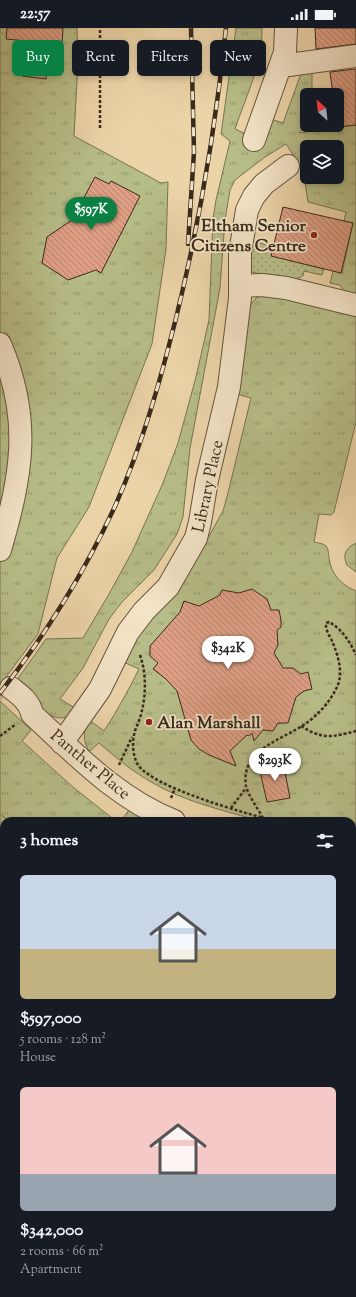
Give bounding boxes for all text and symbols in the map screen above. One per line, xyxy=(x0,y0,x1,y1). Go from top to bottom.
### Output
text: 22:57 xyxy=(20,4,51,25)
chip: Buy xyxy=(12,40,64,76)
chip: Rent xyxy=(72,40,129,76)
chip: Filters xyxy=(137,40,202,76)
chip: New xyxy=(210,40,266,76)
north arrow xyxy=(300,88,344,132)
map controls xyxy=(300,88,344,184)
button: layers xyxy=(300,140,344,184)
pin: $597K xyxy=(63,197,119,231)
text: $597K xyxy=(74,201,108,219)
place label: Eltham Senior Citizens Centre xyxy=(191,215,307,259)
marker: Eltham Senior Citizens Centre xyxy=(309,230,319,240)
street label: Library Place xyxy=(187,438,231,535)
pin: $342K xyxy=(200,636,256,670)
text: $342K xyxy=(211,640,245,658)
place label: Alan Marshall xyxy=(157,712,261,736)
marker: Alan Marshall xyxy=(144,717,154,727)
street label: Panther Place xyxy=(44,725,135,806)
pin: $293K xyxy=(247,748,303,782)
text: $293K xyxy=(258,752,292,770)
text: 3 homes xyxy=(20,829,78,853)
icon: filters xyxy=(314,830,336,852)
icon: home xyxy=(142,901,214,973)
text: $597,000 xyxy=(20,1007,82,1031)
text: 5 rooms · 128 m² xyxy=(20,1031,106,1049)
text: House xyxy=(20,1049,56,1067)
icon: home xyxy=(142,1113,214,1185)
text: $342,000 xyxy=(20,1219,83,1243)
text: 2 rooms · 66 m² xyxy=(20,1243,103,1261)
text: Apartment xyxy=(20,1261,81,1279)

